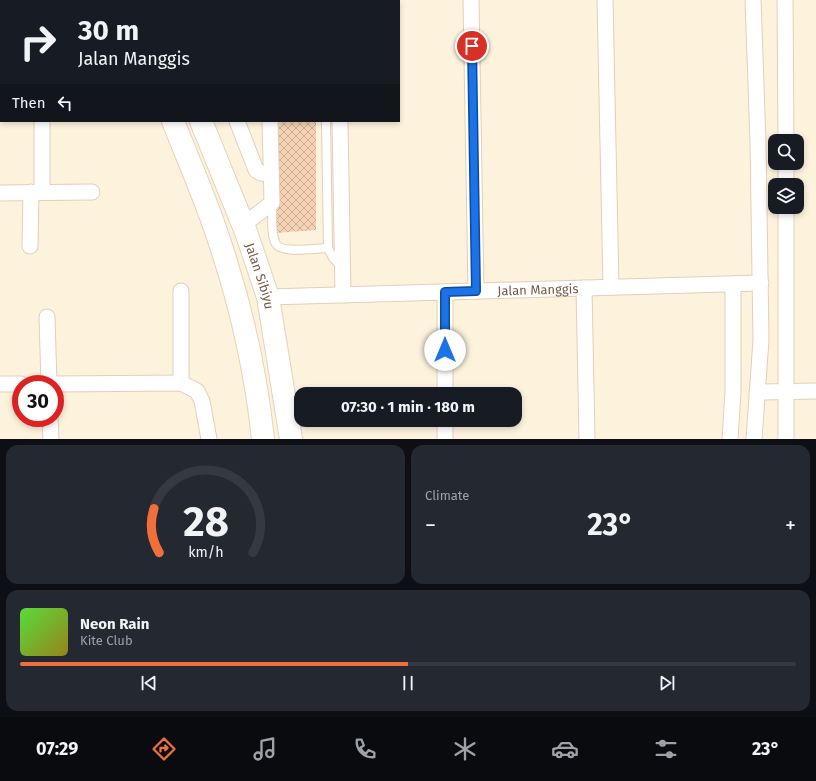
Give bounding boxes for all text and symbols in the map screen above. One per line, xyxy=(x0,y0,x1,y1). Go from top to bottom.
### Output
text: 30 m xyxy=(78,14,139,47)
icon: right xyxy=(12,16,64,68)
pin xyxy=(455,29,489,63)
icon: arrive xyxy=(461,35,483,57)
text: Jalan Manggis xyxy=(78,48,190,70)
icon: left xyxy=(54,92,76,114)
text: Then xyxy=(12,94,46,112)
map controls xyxy=(768,134,804,214)
button: search xyxy=(768,134,804,170)
button: layers xyxy=(768,178,804,214)
street label: Jalan Sibiyu xyxy=(242,241,277,310)
street label: Jalan Manggis xyxy=(497,281,579,298)
position arrow xyxy=(424,329,466,371)
speed limit sign: 30 xyxy=(12,375,64,427)
text: 07:30 · 1 min · 180 m xyxy=(341,398,475,416)
text: Climate xyxy=(425,488,469,503)
text: 28 xyxy=(183,496,228,546)
text: 23° xyxy=(587,507,634,543)
text: − xyxy=(425,512,436,539)
text: + xyxy=(785,512,796,539)
text: km/h xyxy=(188,543,223,560)
text: Neon Rain xyxy=(80,615,149,633)
text: Kite Club xyxy=(80,633,133,648)
icon: previous xyxy=(138,672,160,694)
icon: pause xyxy=(397,672,419,694)
icon: next xyxy=(656,672,678,694)
icon: directions xyxy=(150,735,178,763)
icon: music xyxy=(251,735,279,763)
icon: phone xyxy=(351,735,379,763)
icon: climate xyxy=(451,735,479,763)
icon: car xyxy=(551,735,579,763)
icon: filters xyxy=(652,735,680,763)
text: 07:29 xyxy=(36,738,78,760)
text: 23° xyxy=(752,738,780,760)

